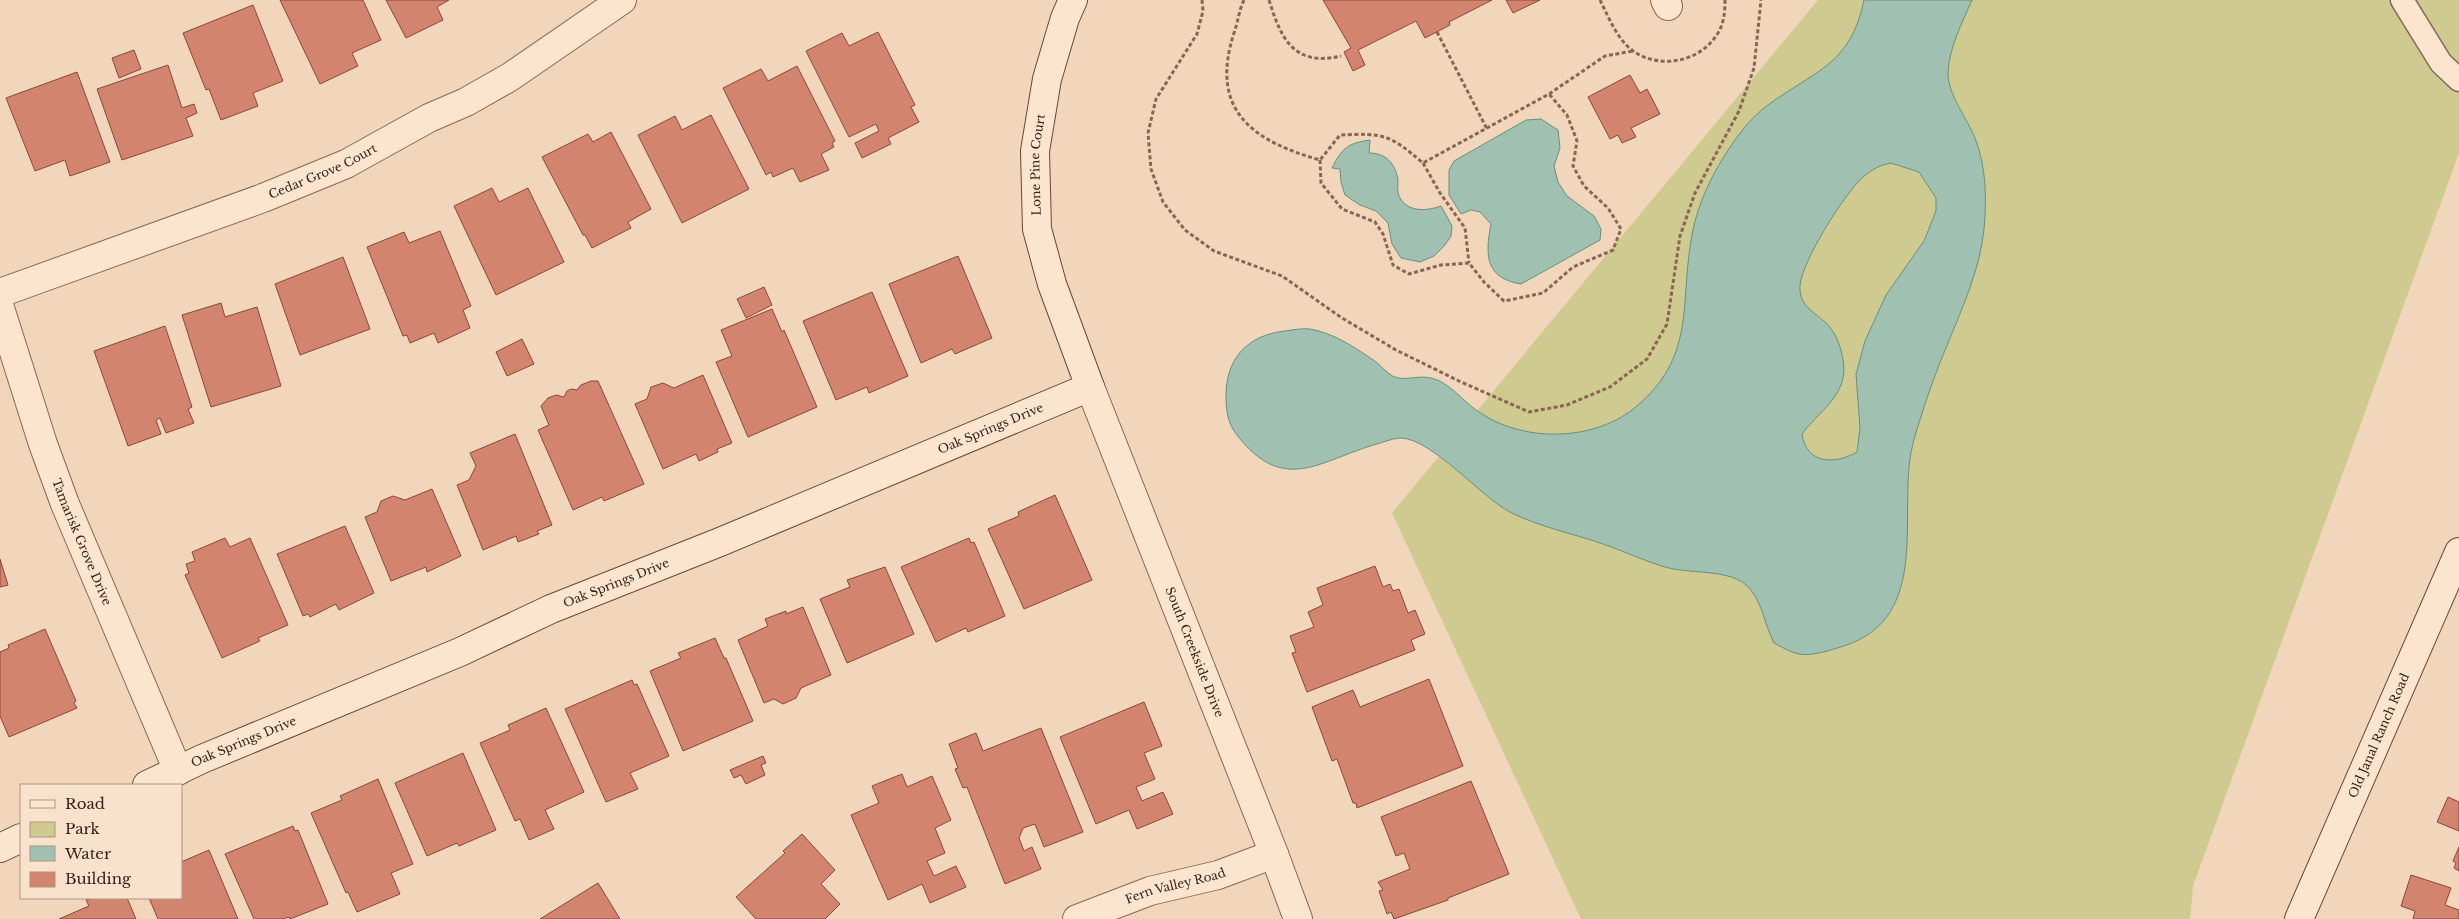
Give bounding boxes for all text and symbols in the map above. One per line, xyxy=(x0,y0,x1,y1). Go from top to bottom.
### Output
street label: Lone Pine Court xyxy=(1027,112,1048,216)
street label: Cedar Grove Court xyxy=(266,140,380,202)
street label: Oak Springs Drive xyxy=(935,399,1046,457)
street label: Tamarisk Grove Drive xyxy=(49,476,115,608)
street label: Oak Springs Drive xyxy=(561,555,671,610)
street label: South Creekside Drive xyxy=(1163,585,1227,719)
street label: Old Janal Ranch Road xyxy=(2345,671,2412,800)
street label: Oak Springs Drive xyxy=(188,713,299,770)
legend xyxy=(20,784,182,899)
text: Road xyxy=(65,794,105,813)
text: Park xyxy=(65,819,101,838)
text: Water xyxy=(64,844,112,863)
street label: Fern Valley Road xyxy=(1123,865,1228,907)
text: Building xyxy=(65,869,132,888)

